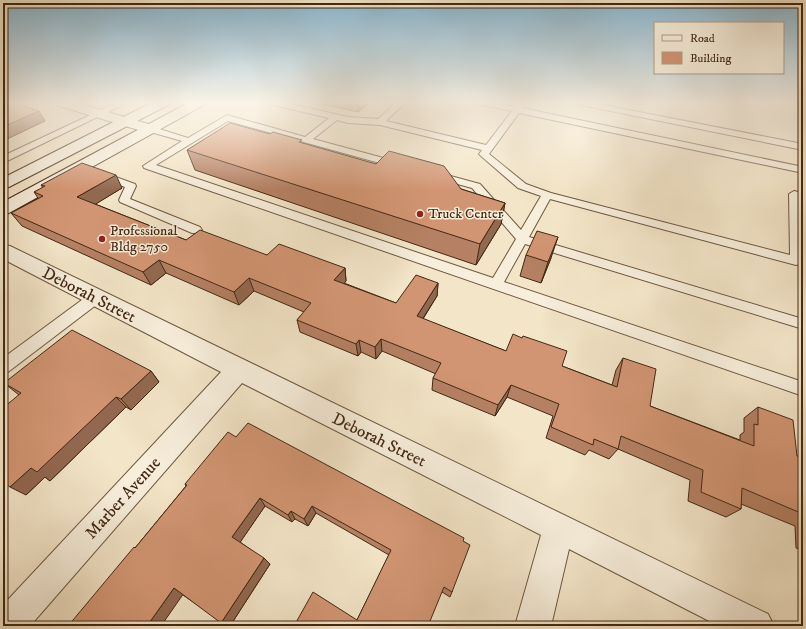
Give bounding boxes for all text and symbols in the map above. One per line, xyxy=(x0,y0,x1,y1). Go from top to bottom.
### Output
legend xyxy=(654,22,784,74)
text: Road xyxy=(690,31,715,46)
text: Building xyxy=(690,51,731,66)
place label: Truck Center xyxy=(428,205,504,223)
marker: Truck Center xyxy=(415,209,425,219)
place label: Professional Bldg 2750 xyxy=(110,222,178,256)
marker: Professional Bldg 2750 xyxy=(97,234,107,244)
street label: Deborah Street xyxy=(38,262,140,328)
street label: Deborah Street xyxy=(328,408,430,473)
street label: Marber Avenue xyxy=(80,452,166,544)

